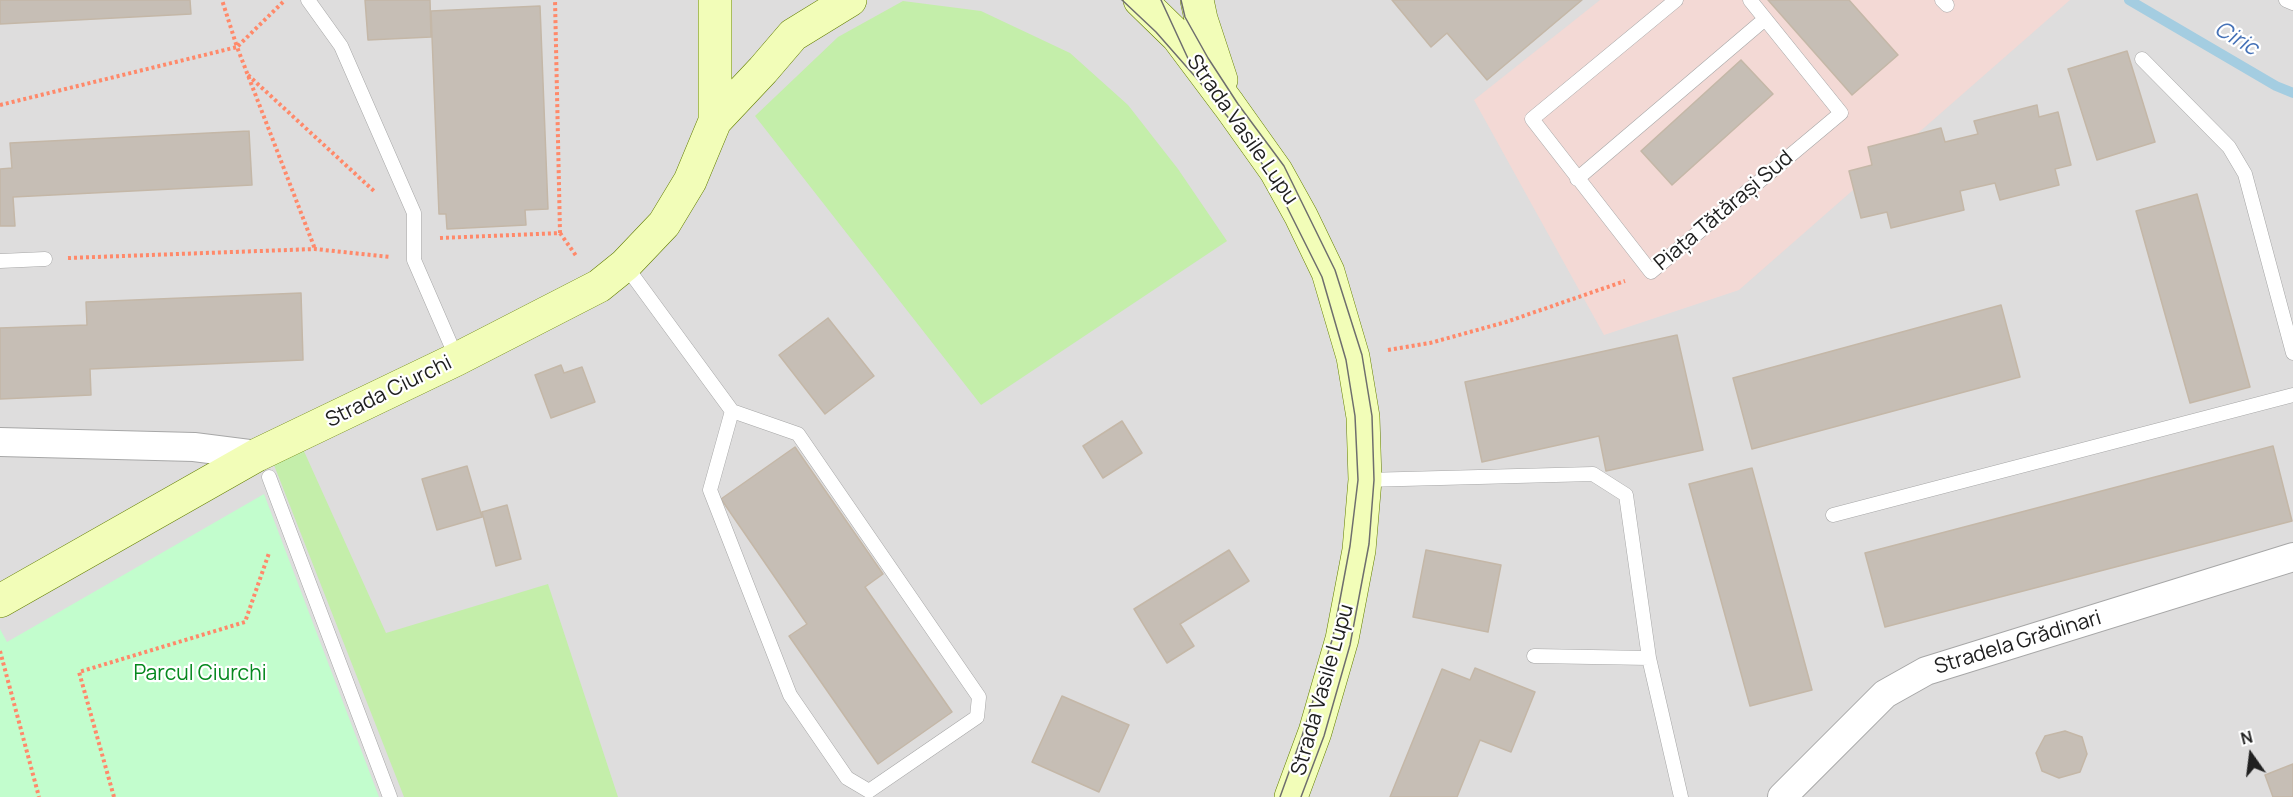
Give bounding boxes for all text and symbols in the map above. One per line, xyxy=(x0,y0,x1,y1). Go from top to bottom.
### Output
water label: Ciric xyxy=(2209,16,2263,62)
street label: Strada Vasile Lupu xyxy=(1181,50,1303,210)
street label: Piața Tătărași Sud xyxy=(1650,146,1798,276)
street label: Strada Ciurchi xyxy=(322,351,456,433)
street label: Strada Vasile Lupu xyxy=(1286,601,1360,779)
street label: Stradela Grădinari xyxy=(1931,606,2105,680)
park label: Parcul Ciurchi xyxy=(133,661,267,687)
north arrow xyxy=(2221,725,2281,785)
text: N xyxy=(2238,725,2255,750)

